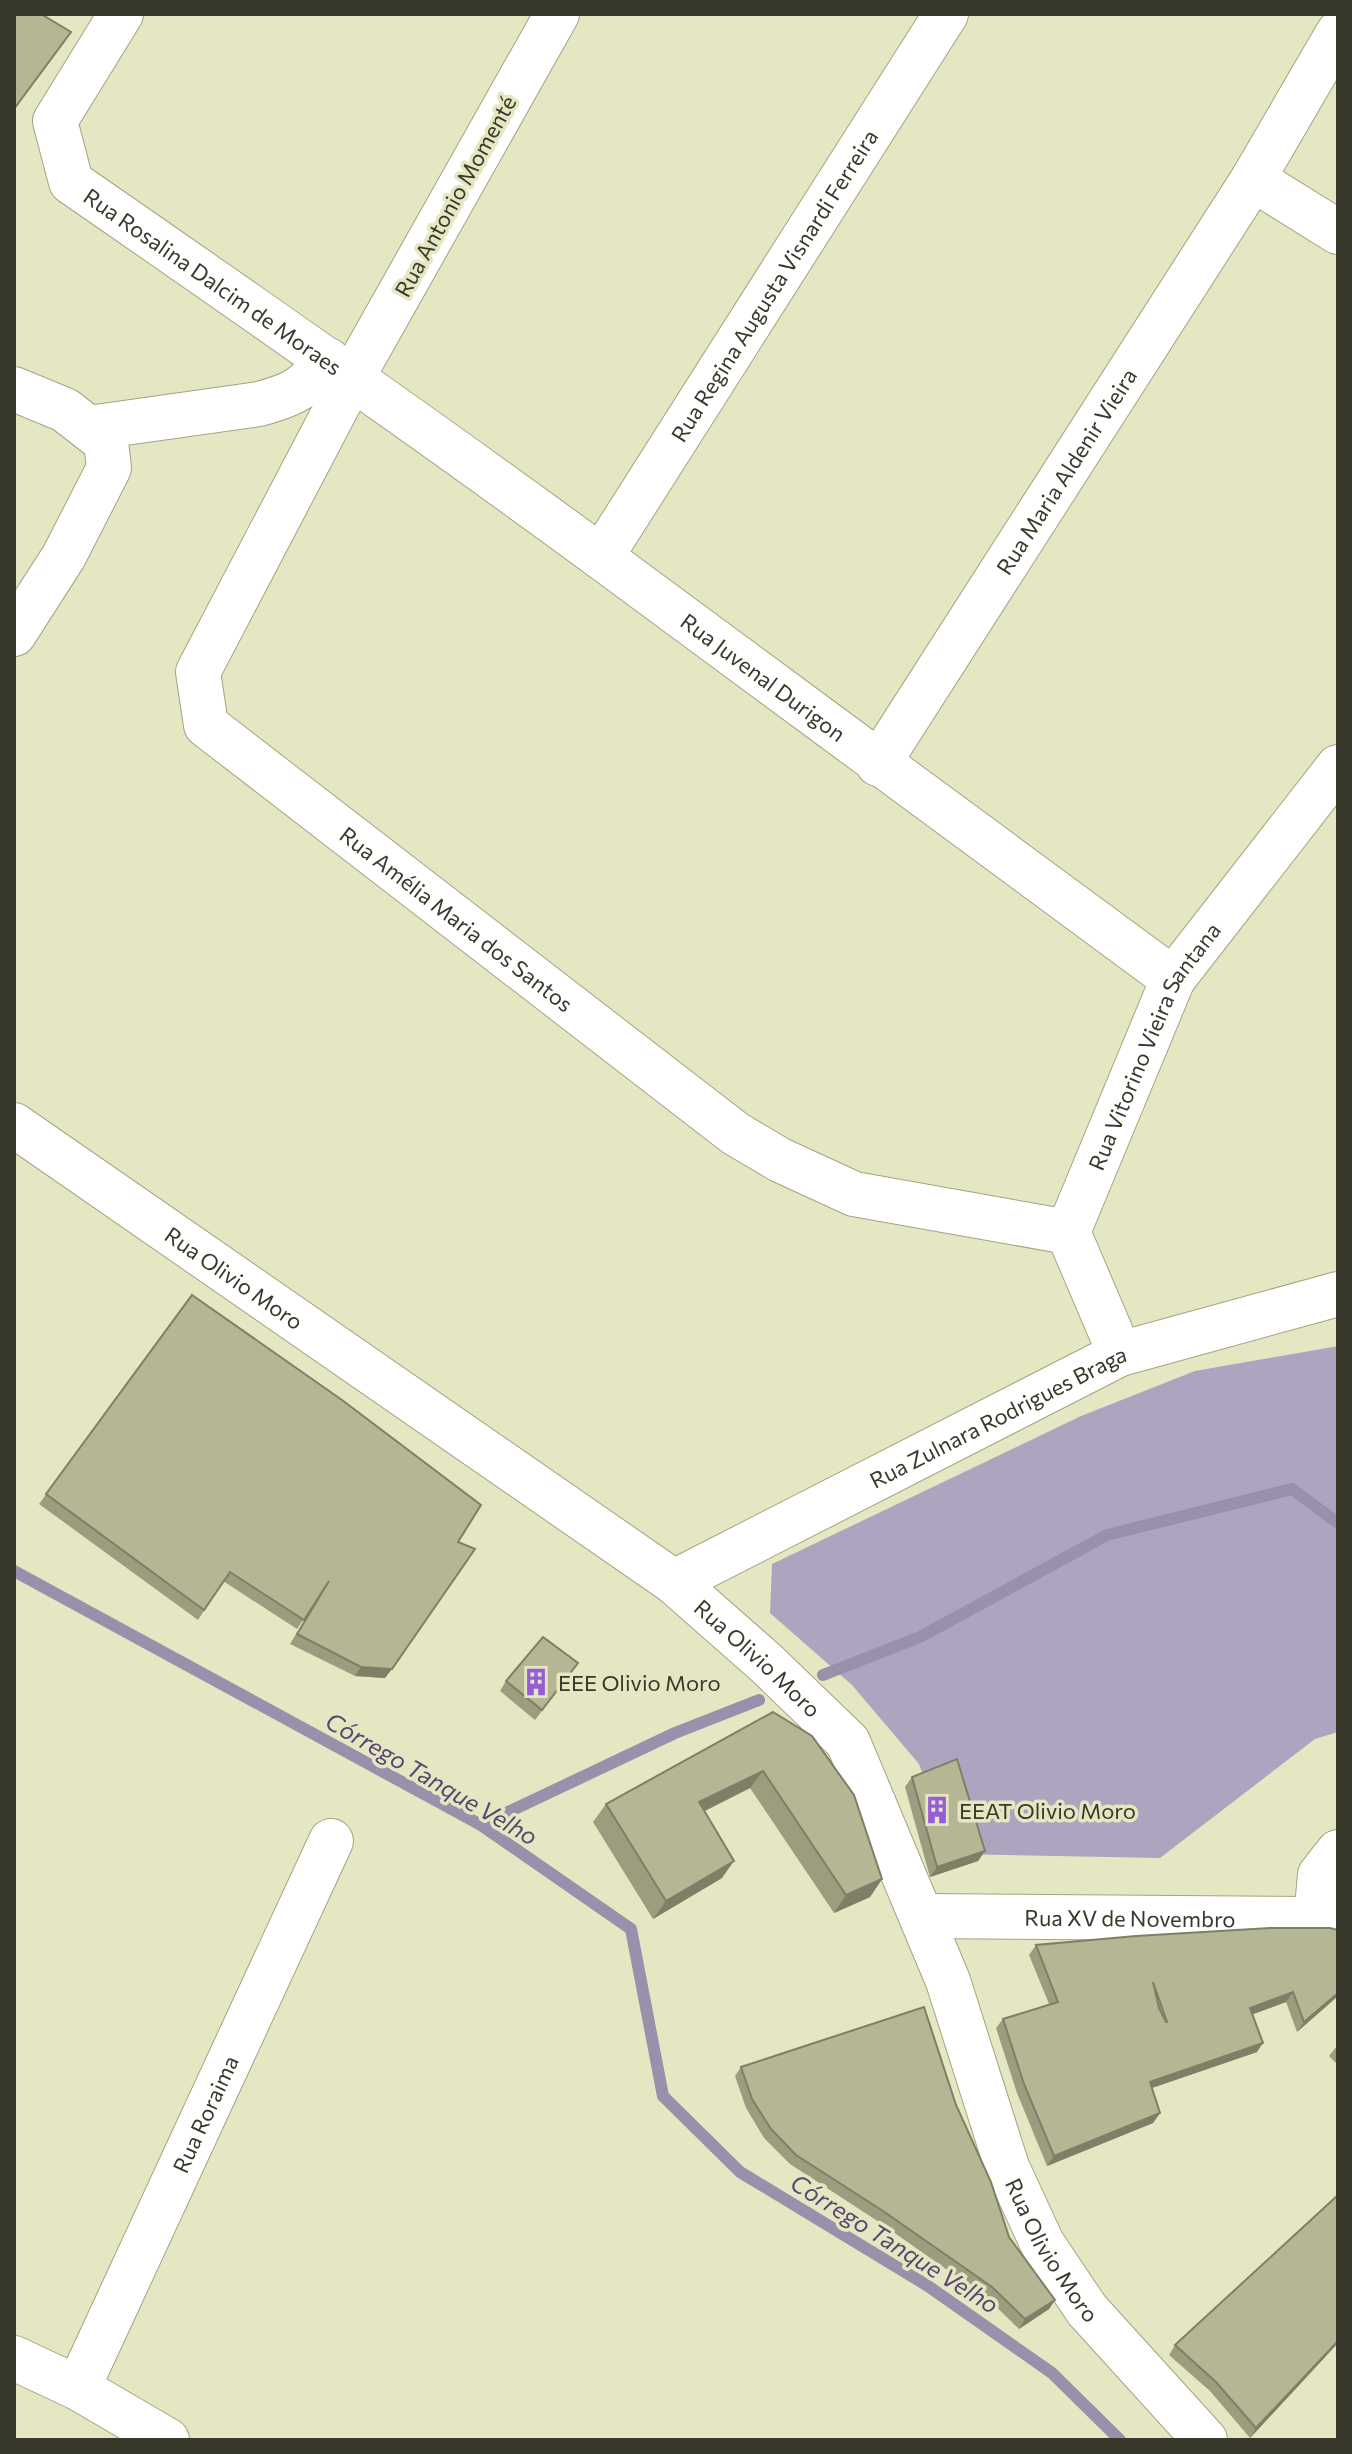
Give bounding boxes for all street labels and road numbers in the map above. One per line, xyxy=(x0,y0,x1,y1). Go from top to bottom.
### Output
street label: Rua Antonio Momenté xyxy=(388,91,522,301)
street label: Rua Regina Augusta Visnardi Ferreira xyxy=(664,124,883,446)
street label: Rua Rosalina Dalcim de Moraes xyxy=(79,182,347,380)
street label: Rua Maria Aldenir Vieira xyxy=(990,363,1142,579)
street label: Rua Juvenal Durigon xyxy=(676,607,851,747)
street label: Rua Amélia Maria dos Santos xyxy=(335,820,579,1017)
street label: Rua Vitorino Vieira Santana xyxy=(1082,917,1226,1174)
street label: Rua Olivio Moro xyxy=(160,1220,309,1335)
street label: Rua Zulnara Rodrigues Braga xyxy=(865,1339,1129,1493)
street label: Rua Olivio Moro xyxy=(689,1593,827,1722)
street label: Rua XV de Novembro xyxy=(1024,1903,1236,1932)
street label: Rua Roraima xyxy=(166,2051,244,2177)
street label: Rua Olivio Moro xyxy=(1000,2174,1105,2327)

